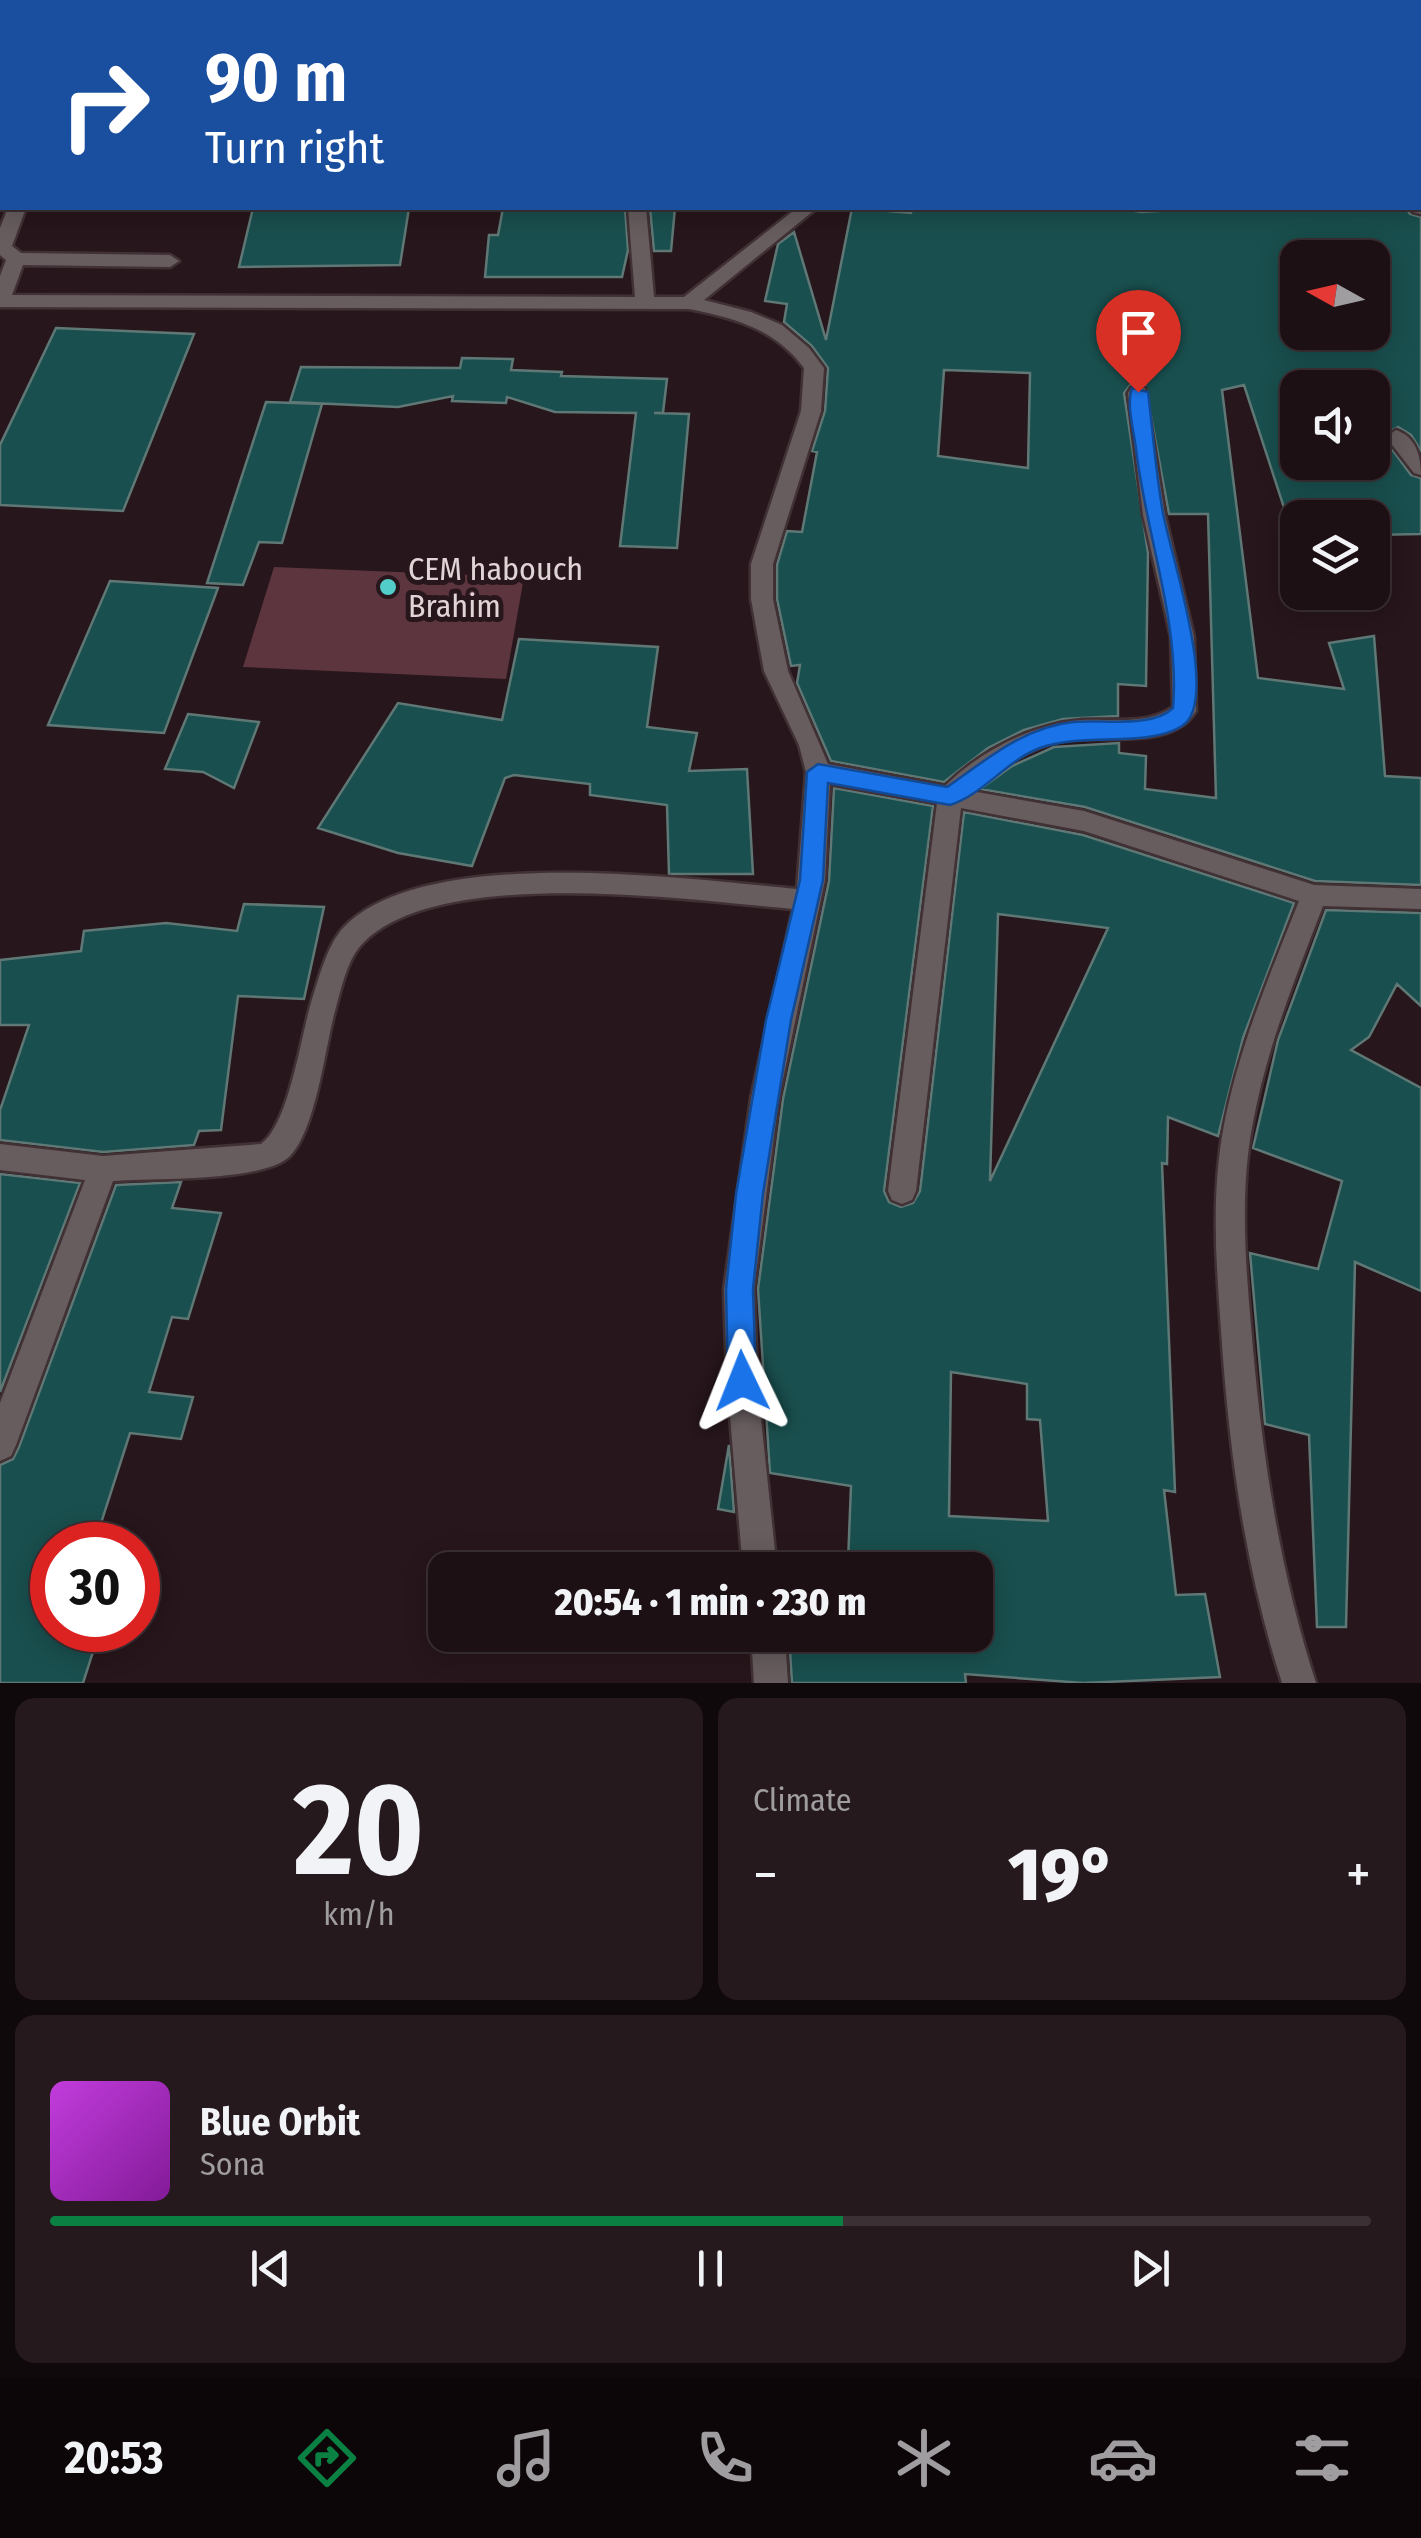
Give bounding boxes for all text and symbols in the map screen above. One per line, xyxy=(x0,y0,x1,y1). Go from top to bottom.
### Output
text: 90 m xyxy=(205,36,347,120)
icon: right xyxy=(40,40,170,170)
text: Turn right xyxy=(205,121,384,175)
north arrow xyxy=(1280,240,1390,350)
map controls xyxy=(1280,240,1390,610)
pin xyxy=(1096,290,1181,393)
icon: arrive xyxy=(1111,305,1166,360)
button: sound xyxy=(1280,370,1390,480)
button: layers xyxy=(1280,500,1390,610)
place label: CEM habouch Brahim xyxy=(408,550,583,625)
marker: CEM habouch Brahim xyxy=(377,576,399,598)
position arrow xyxy=(690,1329,794,1433)
speed limit sign: 30 xyxy=(30,1522,160,1652)
text: 20:54 · 1 min · 230 m xyxy=(555,1579,866,1625)
text: 20 xyxy=(293,1752,425,1908)
text: Climate xyxy=(753,1781,852,1819)
text: 19° xyxy=(1008,1830,1115,1920)
text: − xyxy=(753,1842,778,1908)
text: + xyxy=(1346,1842,1371,1908)
text: km/h xyxy=(323,1895,395,1933)
text: Blue Orbit xyxy=(200,2099,360,2145)
text: Sona xyxy=(200,2145,265,2183)
icon: previous xyxy=(243,2241,298,2296)
icon: pause xyxy=(683,2241,738,2296)
icon: next xyxy=(1123,2241,1178,2296)
icon: directions xyxy=(292,2423,362,2493)
icon: music xyxy=(491,2423,561,2493)
icon: phone xyxy=(690,2423,760,2493)
icon: climate xyxy=(889,2423,959,2493)
icon: car xyxy=(1088,2423,1158,2493)
icon: filters xyxy=(1287,2423,1357,2493)
text: 20:53 xyxy=(64,2431,163,2485)

